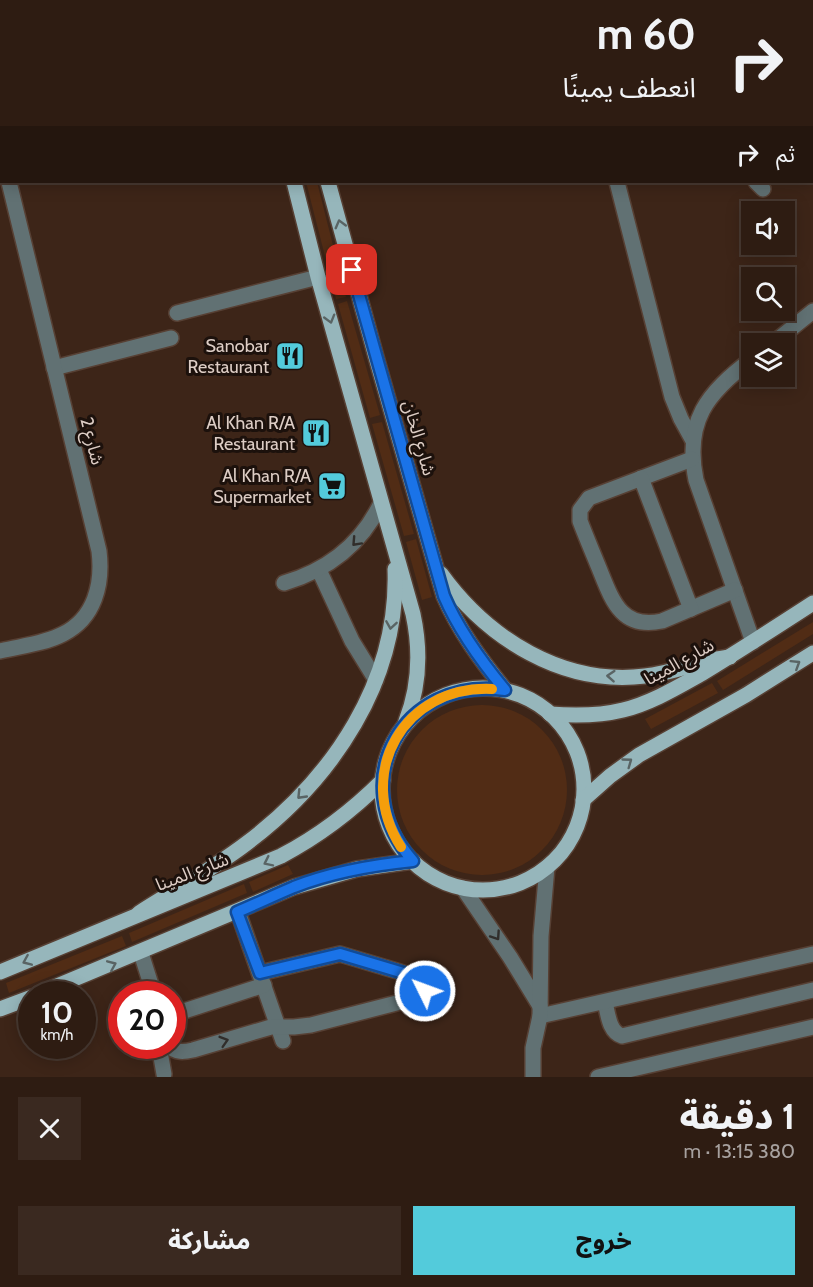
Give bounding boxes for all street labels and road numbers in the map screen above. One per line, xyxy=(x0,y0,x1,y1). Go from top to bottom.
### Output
street label: شارع الخان xyxy=(395,398,440,479)
street label: شارع 2 xyxy=(73,415,109,468)
street label: شارع المينا xyxy=(640,634,719,693)
street label: شارع المينا xyxy=(152,848,233,899)

